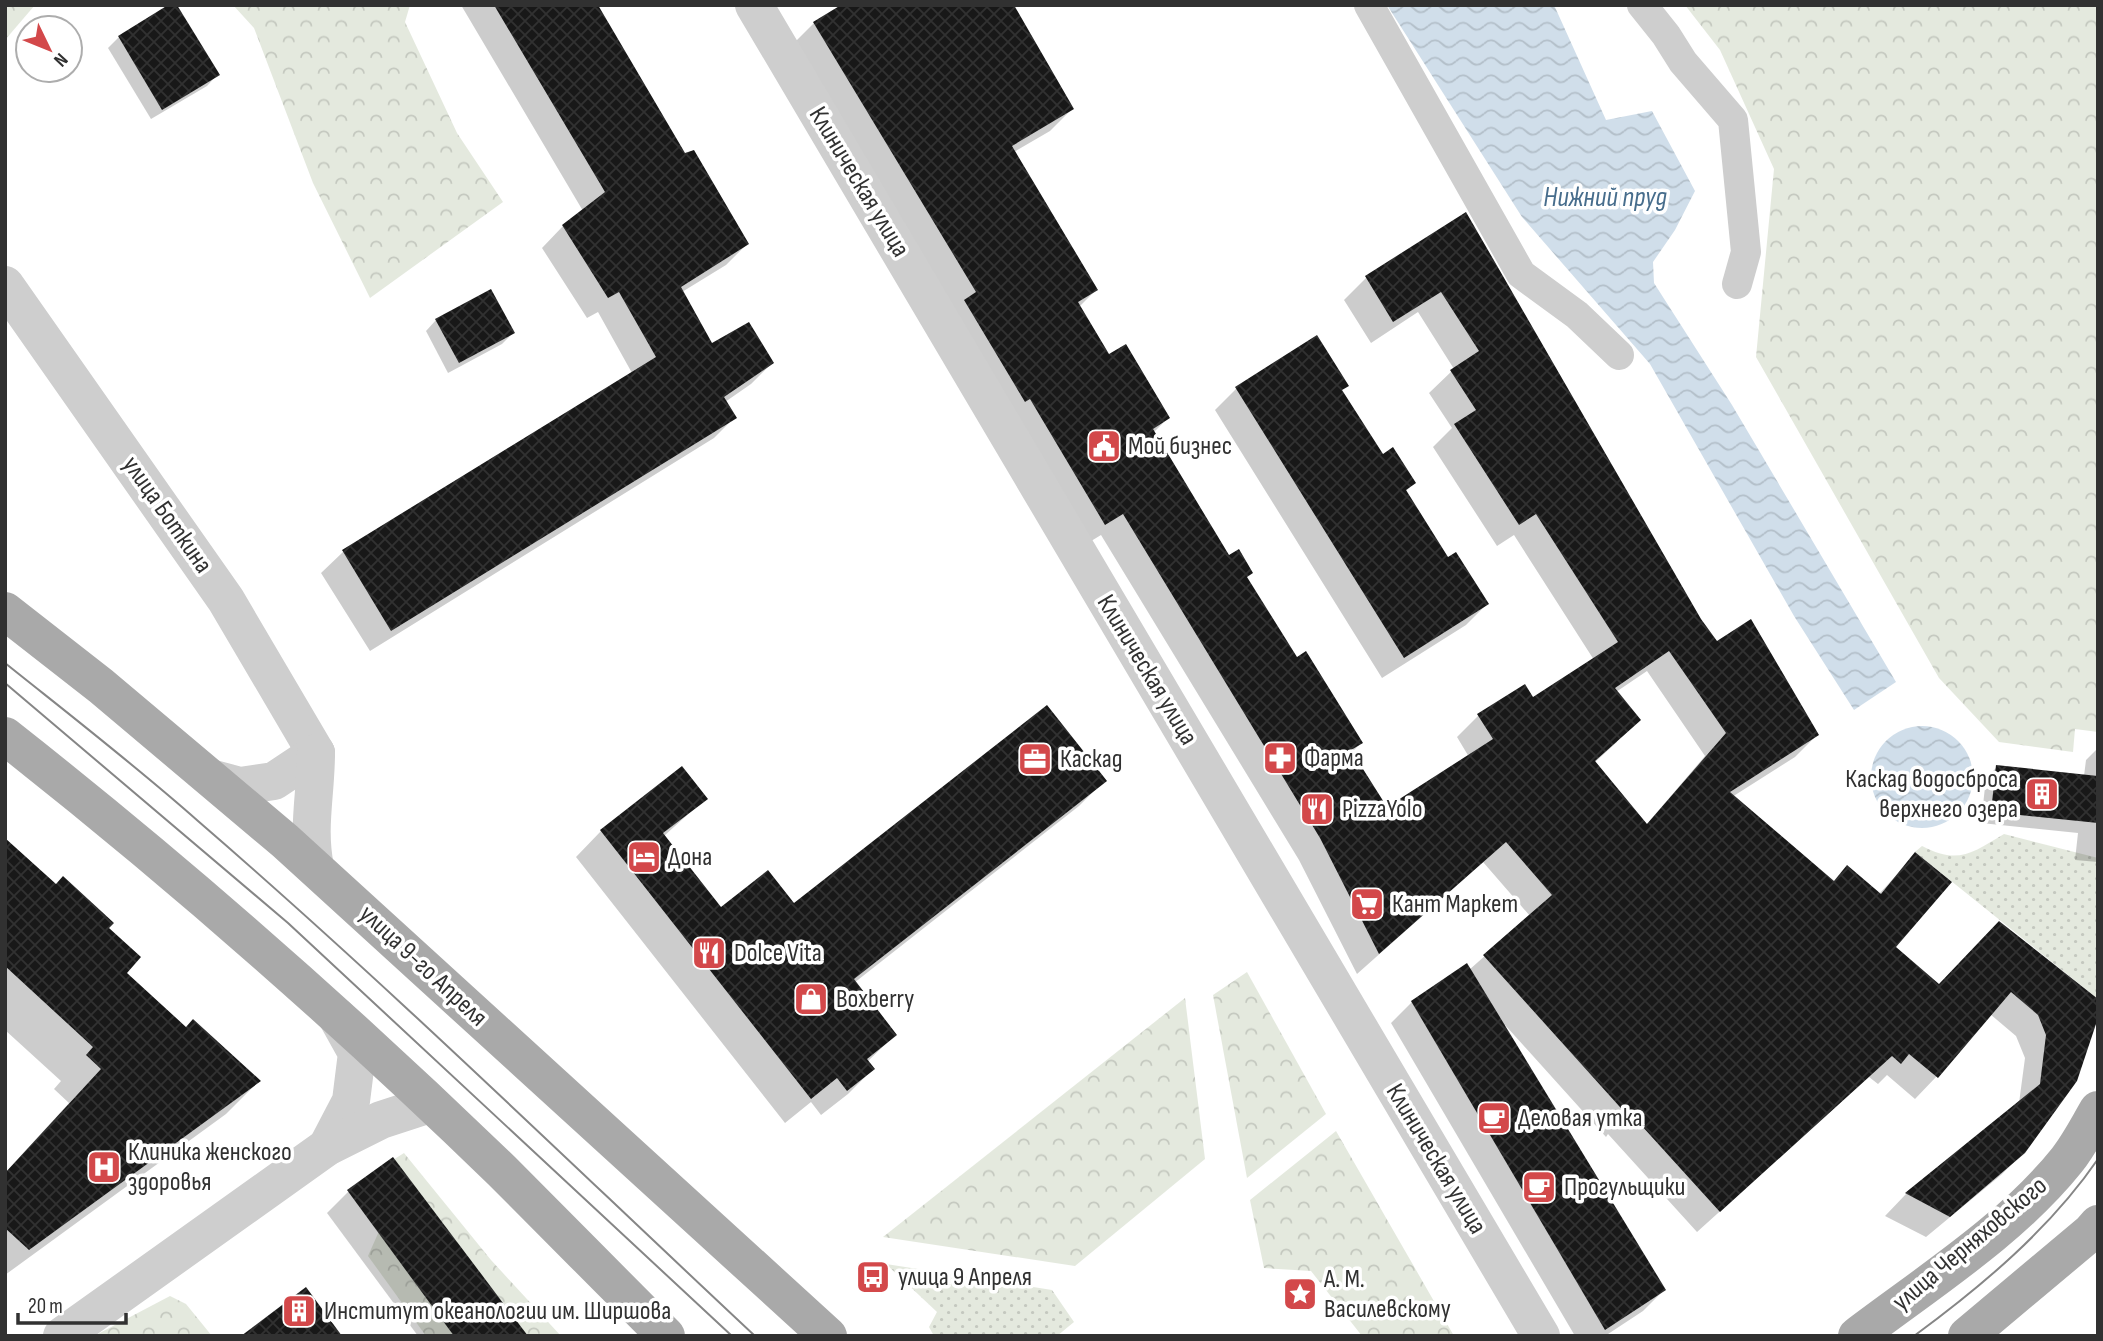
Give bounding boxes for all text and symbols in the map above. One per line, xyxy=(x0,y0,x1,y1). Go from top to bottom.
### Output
north arrow xyxy=(14,14,84,84)
text: N xyxy=(48,48,72,71)
street label: Клиническая улица xyxy=(802,101,916,263)
water label: Нижний пруд xyxy=(1543,181,1667,214)
public building icon: Мой бизнес xyxy=(1085,427,1123,465)
place label: Мой бизнес xyxy=(1128,431,1232,462)
street label: улица Боткина xyxy=(115,451,219,579)
street label: Клиническая улица xyxy=(1090,589,1204,751)
pharmacy icon: Фарма xyxy=(1261,739,1299,777)
office icon: Каскад xyxy=(1016,740,1054,778)
place label: Фарма xyxy=(1304,743,1364,774)
place label: Каскад xyxy=(1060,744,1123,775)
place label: Каскад водосброса верхнего озера xyxy=(1845,764,2018,825)
building icon: Каскад водосброса верхнего озера xyxy=(2023,775,2061,813)
restaurant icon: PizzaYolo xyxy=(1298,790,1336,828)
place label: PizzaYolo xyxy=(1342,794,1422,825)
hotel icon: Дона xyxy=(625,838,663,876)
place label: Дона xyxy=(668,842,712,873)
supermarket icon: Кант Маркет xyxy=(1348,885,1386,923)
place label: Кант Маркет xyxy=(1392,889,1518,920)
street label: улица 9-го Апреля xyxy=(353,899,493,1033)
restaurant icon: Dolce Vita xyxy=(690,934,728,972)
place label: Dolce Vita xyxy=(734,938,822,969)
shop icon: Boxberry xyxy=(792,980,830,1018)
place label: Boxberry xyxy=(836,984,914,1015)
street label: Клиническая улица xyxy=(1379,1078,1493,1240)
cafe icon: Деловая утка xyxy=(1475,1099,1513,1137)
place label: Деловая утка xyxy=(1518,1103,1643,1134)
place label: Клиника женского здоровья xyxy=(128,1137,292,1198)
hospital icon: Клиника женского здоровья xyxy=(85,1148,123,1186)
cafe icon: Прогульщики xyxy=(1520,1168,1558,1206)
street label: улица Черняховского xyxy=(1887,1170,2053,1318)
place label: Прогульщики xyxy=(1564,1172,1685,1203)
bus stop icon: улица 9 Апреля xyxy=(854,1258,892,1296)
place label: улица 9 Апреля xyxy=(898,1262,1032,1293)
place label: А. М. Василевскому xyxy=(1323,1264,1451,1325)
place icon: А. М. Василевскому xyxy=(1281,1275,1319,1313)
scale bar xyxy=(18,1282,126,1326)
building icon: Институт океанологии им. Ширшова xyxy=(280,1292,318,1330)
text: 20 m xyxy=(28,1294,63,1319)
place label: Институт океанологии им. Ширшова xyxy=(324,1296,671,1327)

